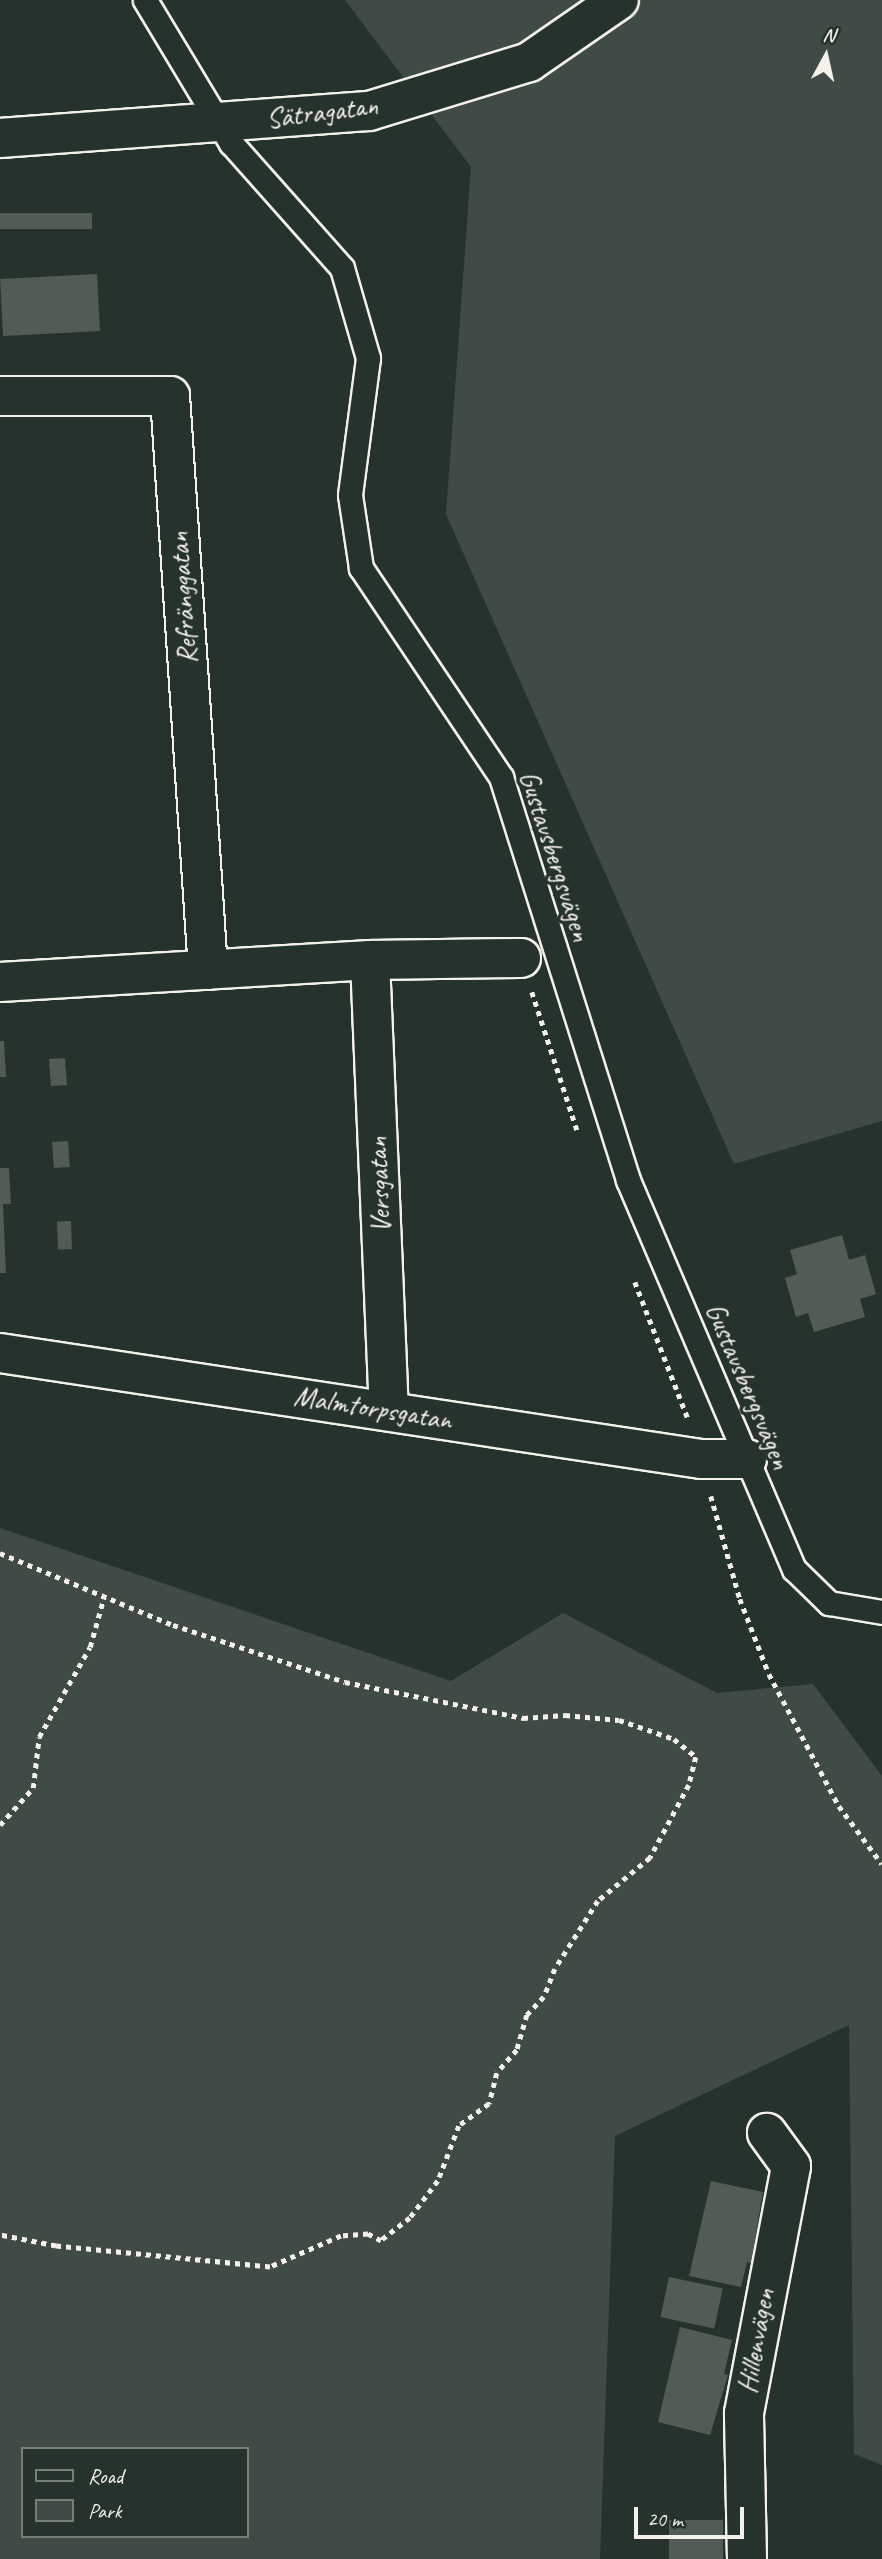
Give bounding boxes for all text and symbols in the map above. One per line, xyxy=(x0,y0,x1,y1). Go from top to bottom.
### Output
north arrow xyxy=(791,21,861,91)
text: N xyxy=(821,23,836,48)
street label: Sätragatan xyxy=(264,89,380,135)
street label: Refränggatan xyxy=(162,531,204,665)
street label: Gustavsbergsvägen xyxy=(512,767,598,945)
street label: Versgatan xyxy=(361,1136,397,1234)
street label: Gustavsbergsvägen xyxy=(698,1298,798,1474)
street label: Malmtorpsgatan xyxy=(292,1379,454,1437)
street label: Hillenvägen xyxy=(730,2286,782,2396)
legend xyxy=(21,2447,248,2538)
text: Road xyxy=(88,2463,123,2489)
scale bar xyxy=(637,2492,747,2536)
text: Park xyxy=(88,2498,121,2524)
text: 20 m xyxy=(647,2506,683,2532)

